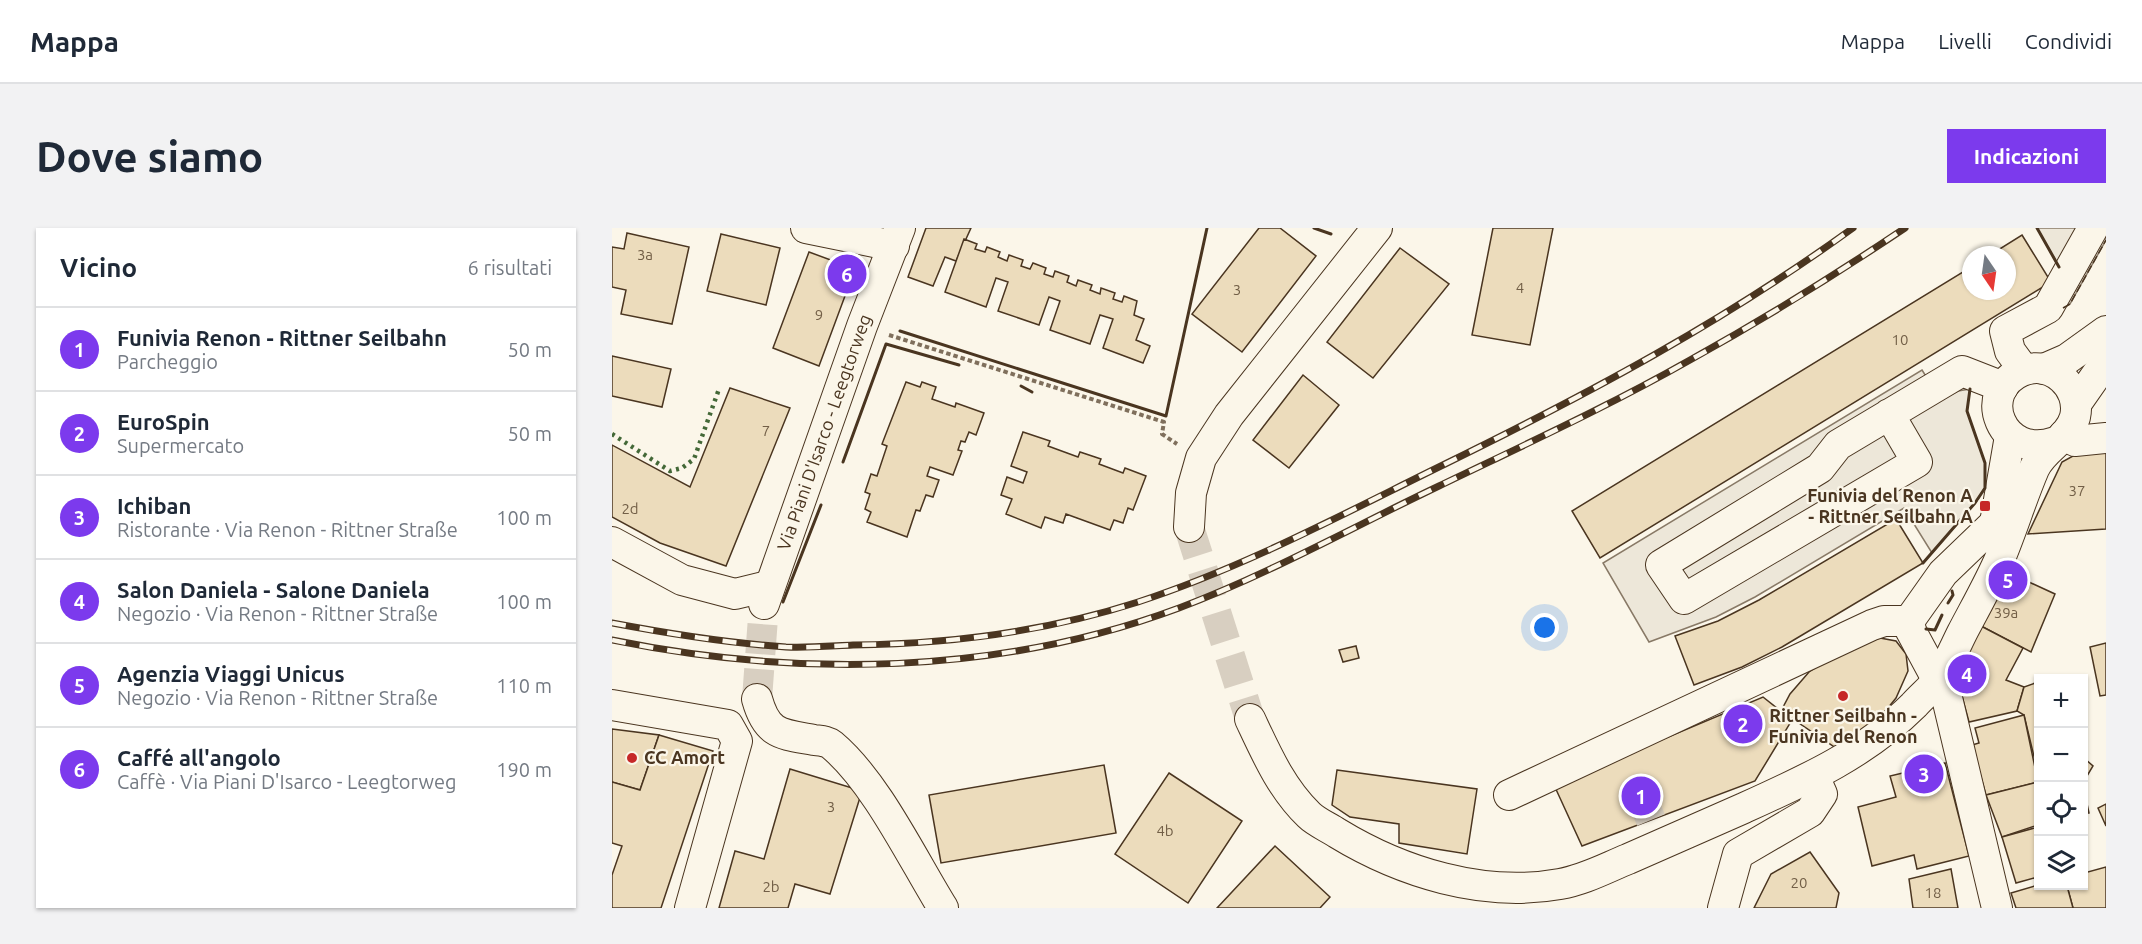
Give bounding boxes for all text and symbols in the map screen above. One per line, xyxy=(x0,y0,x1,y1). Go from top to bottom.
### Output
text: Mappa xyxy=(30,26,119,57)
text: Mappa xyxy=(1841,29,1905,53)
text: Livelli xyxy=(1938,29,1992,53)
text: Condividi xyxy=(2025,29,2112,53)
button: Indicazioni xyxy=(1947,129,2106,183)
text: Dove siamo xyxy=(36,133,263,180)
house number: 3a xyxy=(637,246,653,263)
north arrow xyxy=(1962,246,2016,300)
pin: 6 xyxy=(828,252,866,296)
text: Vicino xyxy=(60,253,137,282)
text: 6 risultati xyxy=(468,256,552,279)
house number: 4 xyxy=(1516,279,1524,296)
house number: 3 xyxy=(1233,281,1241,298)
house number: 9 xyxy=(815,306,823,323)
street label: Via Piani D'Isarco - Leegtorweg xyxy=(773,311,875,553)
text: Funivia Renon - Rittner Seilbahn xyxy=(117,325,447,350)
house number: 10 xyxy=(1892,331,1908,348)
text: 1 xyxy=(74,338,85,361)
text: 50 m xyxy=(508,338,552,361)
text: Parcheggio xyxy=(117,350,218,373)
text: EuroSpin xyxy=(117,409,210,434)
text: 2 xyxy=(74,422,85,445)
text: 50 m xyxy=(508,422,552,445)
house number: 7 xyxy=(762,422,770,439)
text: Supermercato xyxy=(117,434,244,457)
house number: 37 xyxy=(2069,482,2085,499)
place label: Funivia del Renon A - Rittner Seilbahn A xyxy=(1807,485,1973,526)
text: Ichiban xyxy=(117,493,191,518)
marker: Funivia del Renon A - Rittner Seilbahn A xyxy=(1978,499,1992,513)
house number: 2d xyxy=(621,500,639,517)
text: 3 xyxy=(74,506,85,529)
text: 100 m xyxy=(496,506,552,529)
text: Ristorante · Via Renon - Rittner Straße xyxy=(117,518,458,541)
pin: 5 xyxy=(1988,558,2028,602)
text: Salon Daniela - Salone Daniela xyxy=(117,577,430,602)
text: 4 xyxy=(74,590,85,613)
text: 100 m xyxy=(496,590,552,613)
text: Negozio · Via Renon - Rittner Straße xyxy=(117,602,438,625)
house number: 39a xyxy=(1994,604,2018,621)
your location xyxy=(1530,613,1559,642)
pin: 4 xyxy=(1948,652,1986,696)
text: Agenzia Viaggi Unicus xyxy=(117,661,345,686)
text: 5 xyxy=(74,674,85,697)
text: 110 m xyxy=(496,674,552,697)
map controls xyxy=(2034,674,2088,890)
button: + xyxy=(2034,674,2088,728)
text: Negozio · Via Renon - Rittner Straße xyxy=(117,686,438,709)
marker: Rittner Seilbahn - Funivia del Renon xyxy=(1836,689,1850,703)
pin: 2 xyxy=(1724,702,1762,746)
place label: Rittner Seilbahn - Funivia del Renon xyxy=(1769,705,1917,746)
button: − xyxy=(2034,728,2088,782)
text: Caffé all'angolo xyxy=(117,745,281,770)
place label: CC Amort xyxy=(644,747,725,767)
marker: CC Amort xyxy=(625,751,639,765)
pin: 3 xyxy=(1904,752,1944,796)
text: 6 xyxy=(74,758,85,781)
text: 190 m xyxy=(496,758,552,781)
text: Caffè · Via Piani D'Isarco - Leegtorweg xyxy=(117,770,456,793)
pin: 1 xyxy=(1622,774,1660,818)
button: locate xyxy=(2034,782,2088,836)
house number: 3 xyxy=(827,798,835,815)
house number: 4b xyxy=(1156,822,1174,839)
button: layers xyxy=(2034,836,2088,890)
house number: 20 xyxy=(1791,874,1807,891)
house number: 2b xyxy=(762,878,780,895)
house number: 18 xyxy=(1925,884,1941,901)

